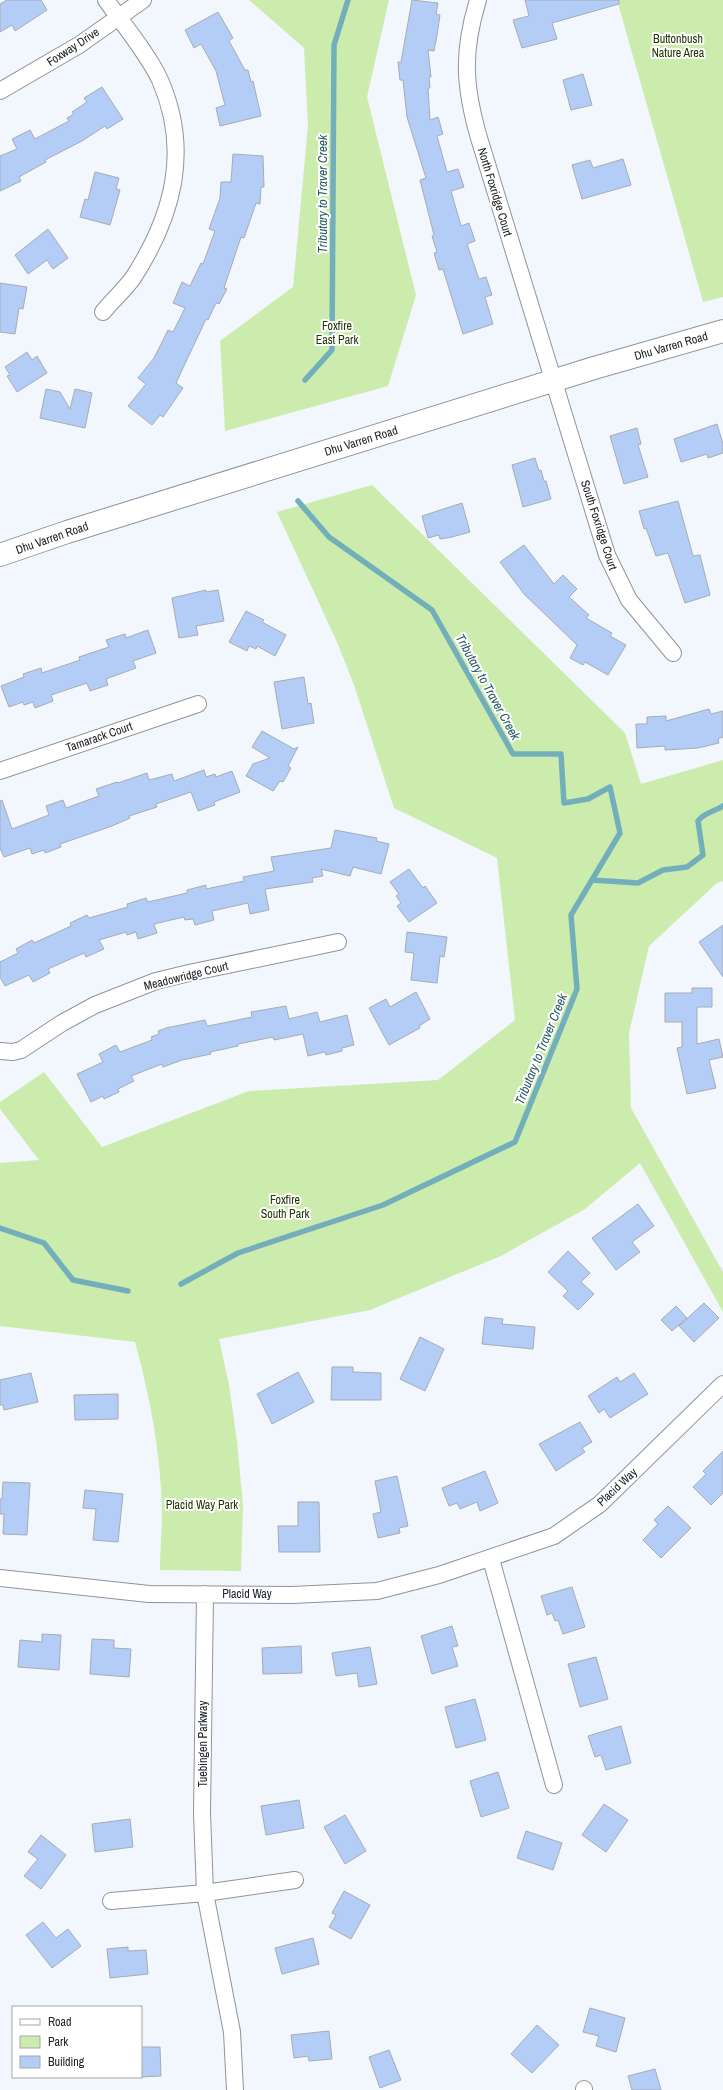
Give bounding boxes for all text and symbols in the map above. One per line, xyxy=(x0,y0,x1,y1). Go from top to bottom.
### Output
street label: Foxway Drive xyxy=(44,24,102,70)
park label: Buttonbush Nature Area xyxy=(652,31,705,61)
water label: Tributary to Traver Creek xyxy=(314,134,331,253)
street label: North Foxridge Court xyxy=(474,146,516,239)
park label: Foxfire East Park xyxy=(316,318,358,348)
street label: Dhu Varren Road xyxy=(632,328,710,364)
street label: Dhu Varren Road xyxy=(322,422,400,460)
street label: South Foxridge Court xyxy=(577,478,621,572)
street label: Dhu Varren Road xyxy=(14,518,90,558)
water label: Tributary to Traver Creek xyxy=(452,631,524,744)
street label: Tamarack Court xyxy=(63,718,135,756)
street label: Meadowridge Court xyxy=(142,958,230,994)
water label: Tributary to Traver Creek xyxy=(511,990,571,1107)
park label: Foxfire South Park xyxy=(261,1192,309,1222)
street label: Placid Way xyxy=(593,1464,641,1510)
park label: Placid Way Park xyxy=(166,1497,238,1513)
street label: Placid Way xyxy=(222,1586,272,1602)
street label: Tuebingen Parkway xyxy=(195,1701,211,1787)
legend xyxy=(12,2006,142,2078)
text: Road xyxy=(48,2014,72,2030)
text: Park xyxy=(48,2034,68,2050)
text: Building xyxy=(48,2054,85,2070)

